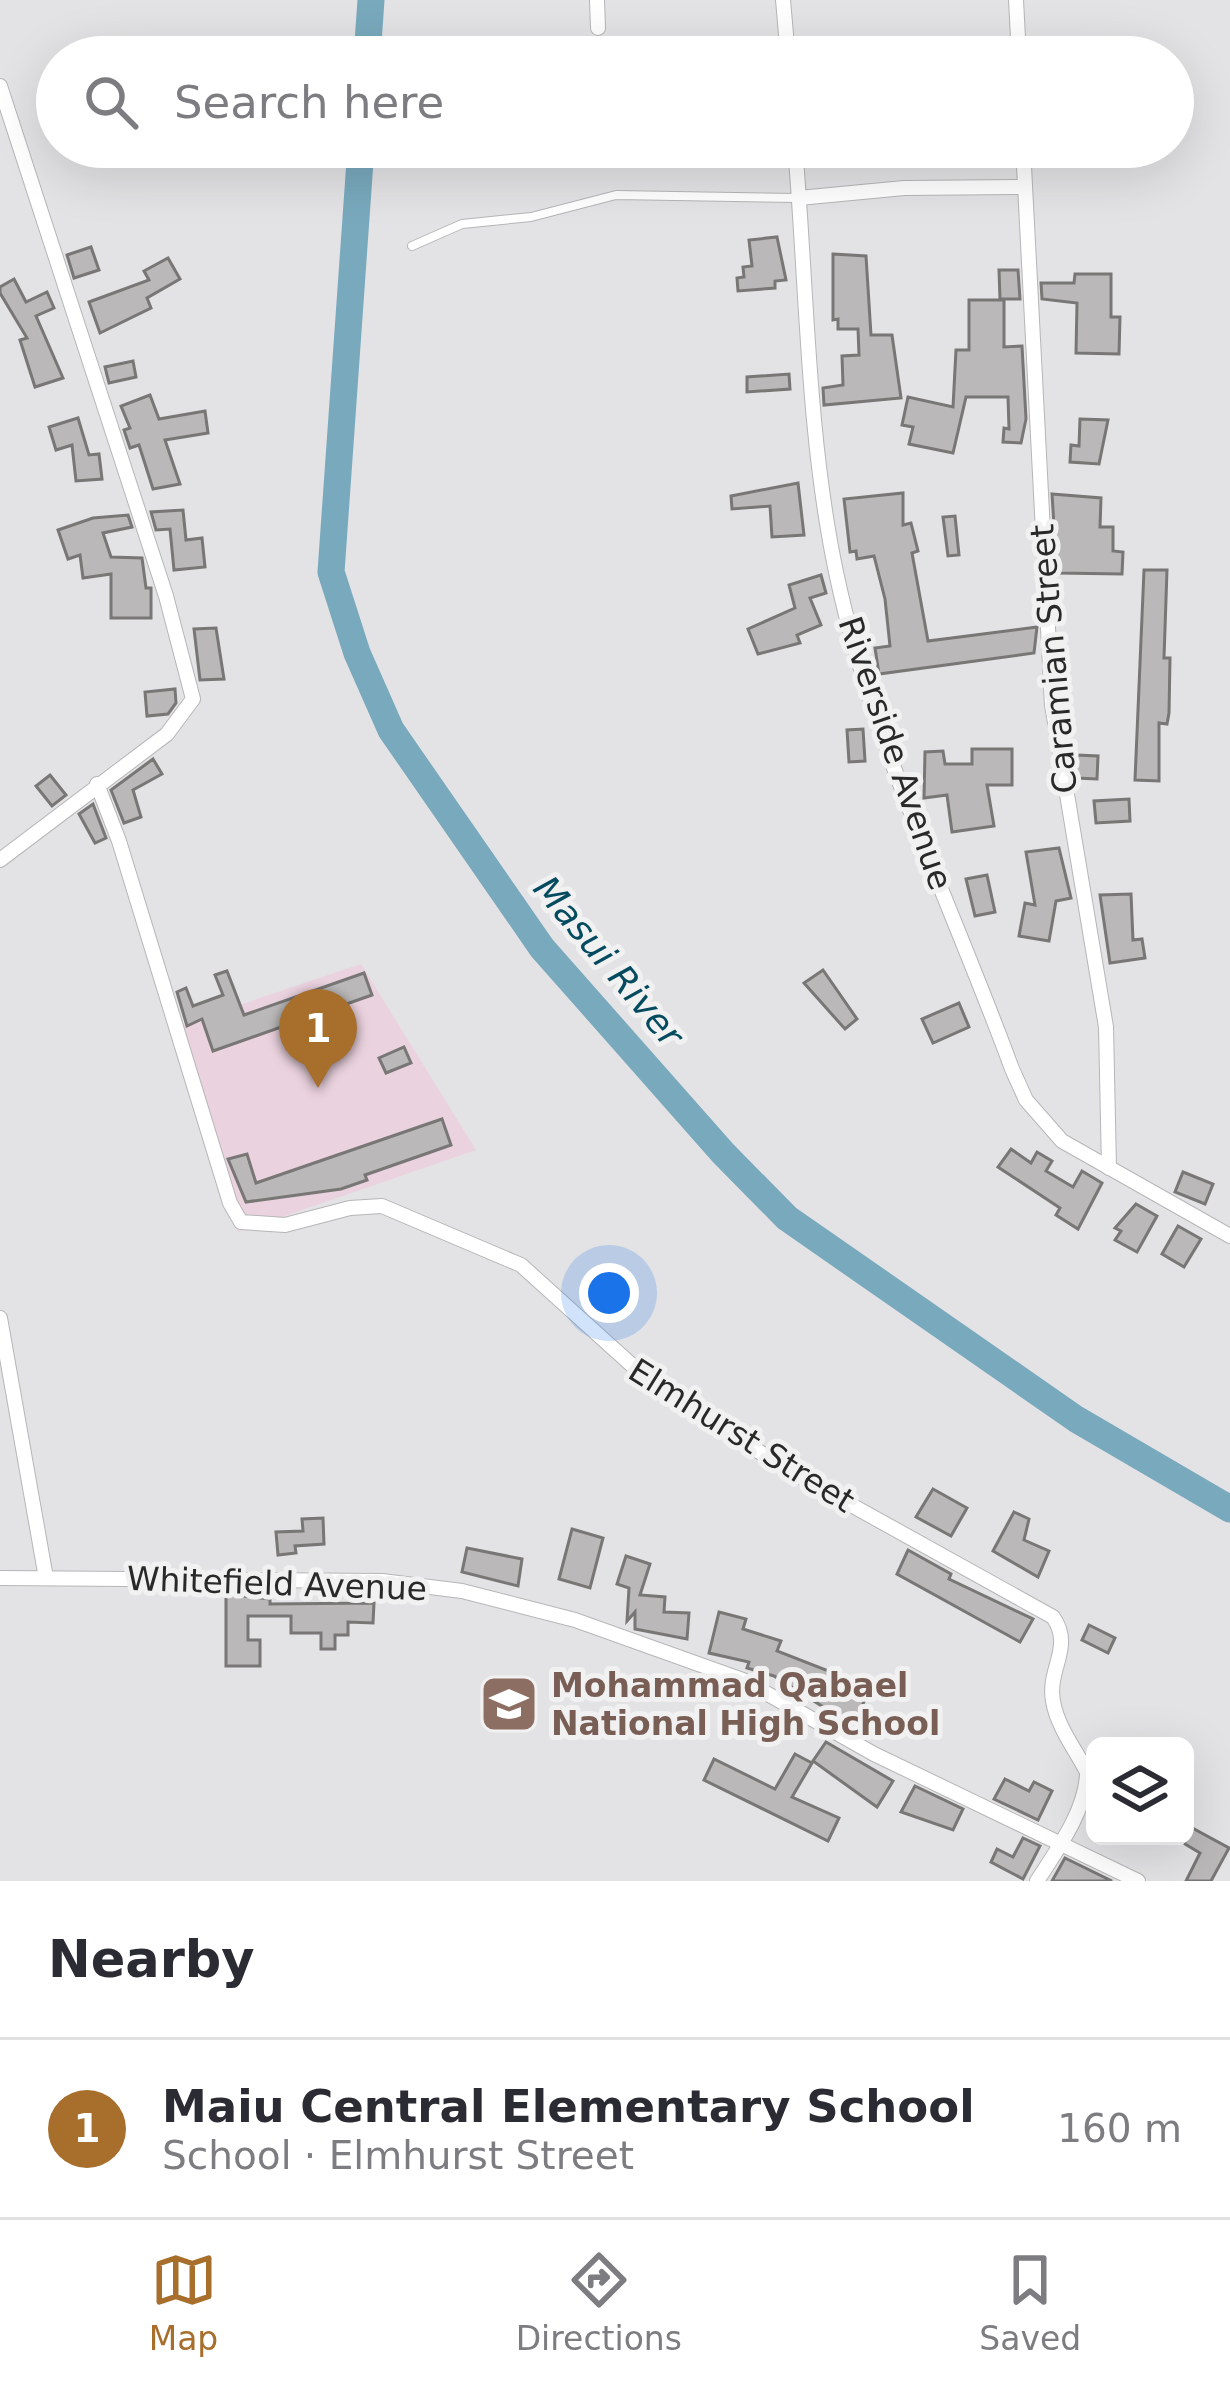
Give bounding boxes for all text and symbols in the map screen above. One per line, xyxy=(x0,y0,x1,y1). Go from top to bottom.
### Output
search box xyxy=(36,36,1194,168)
icon: search xyxy=(78,69,144,135)
text: Search here xyxy=(174,76,444,129)
street label: Caramian Street xyxy=(1022,523,1085,795)
street label: Riverside Avenue xyxy=(830,612,961,895)
water label: Masui River xyxy=(526,868,693,1056)
pin: 1 xyxy=(279,989,357,1088)
your location xyxy=(579,1263,639,1323)
street label: Elmhurst Street xyxy=(622,1350,862,1520)
street label: Whitefield Avenue xyxy=(126,1559,428,1608)
place label: Mohammad Qabael National High School xyxy=(551,1666,940,1743)
school or university icon: Mohammad Qabael National High School xyxy=(478,1673,540,1735)
map controls xyxy=(1086,1737,1194,1845)
button: layers xyxy=(1086,1737,1194,1845)
text: Nearby xyxy=(48,1930,255,1989)
text: Maiu Central Elementary School xyxy=(162,2080,975,2133)
text: 1 xyxy=(73,2106,101,2151)
text: 160 m xyxy=(1057,2106,1182,2151)
text: School · Elmhurst Street xyxy=(162,2133,634,2178)
tab: Map xyxy=(149,2247,218,2358)
tab: Directions xyxy=(516,2247,682,2358)
tab: Saved xyxy=(979,2247,1081,2358)

